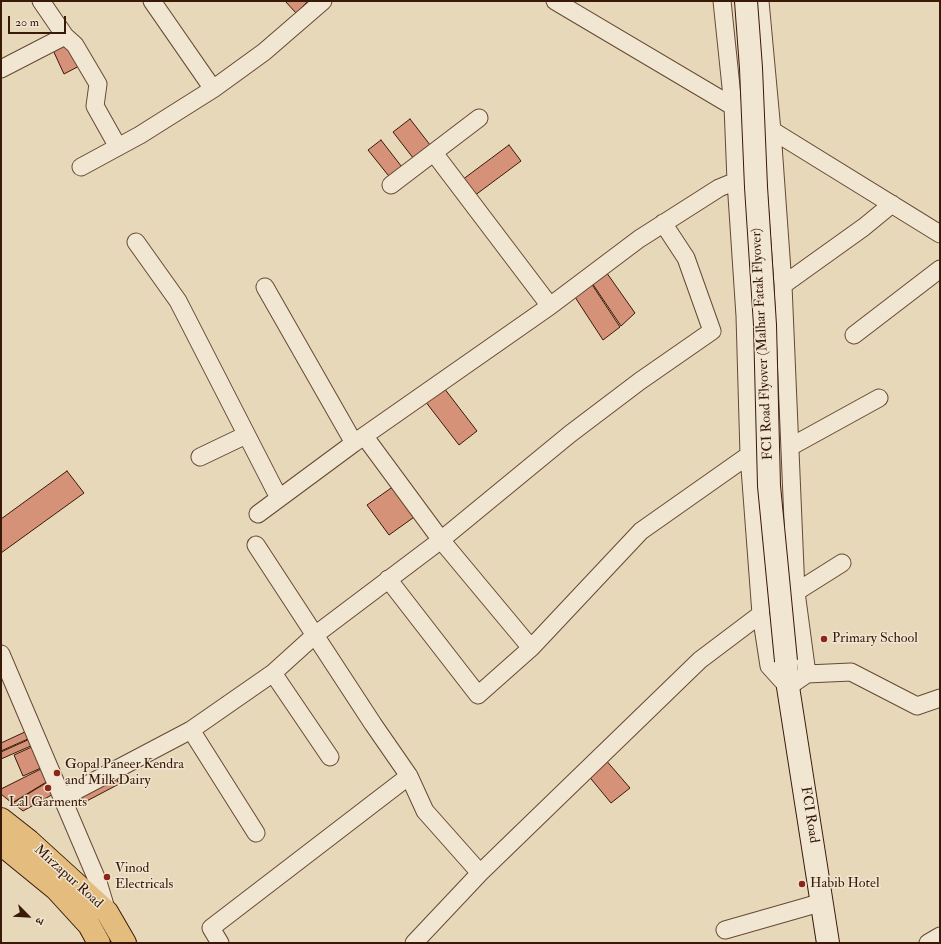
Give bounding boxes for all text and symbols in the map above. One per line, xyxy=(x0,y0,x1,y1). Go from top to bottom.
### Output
scale bar xyxy=(10,8,68,34)
text: 20 m xyxy=(15,15,39,30)
street label: FCI Road Flyover (Malhar Fatak Flyover) xyxy=(749,227,777,461)
place label: Primary School xyxy=(832,631,918,647)
marker: Primary School xyxy=(819,634,829,644)
place label: Gopal Paneer Kendra and Milk Dairy xyxy=(65,757,184,790)
marker: Gopal Paneer Kendra and Milk Dairy xyxy=(52,768,62,778)
marker: Lal Garments xyxy=(43,783,53,793)
street label: FCI Road xyxy=(796,786,822,844)
place label: Lal Garments xyxy=(9,795,87,811)
street label: Mirzapur Road xyxy=(30,842,106,912)
place label: Vinod Electricals xyxy=(115,861,173,894)
marker: Vinod Electricals xyxy=(102,872,112,882)
place label: Habib Hotel xyxy=(810,876,880,892)
marker: Habib Hotel xyxy=(797,879,807,889)
north arrow xyxy=(8,896,48,936)
text: उ xyxy=(32,916,47,926)

